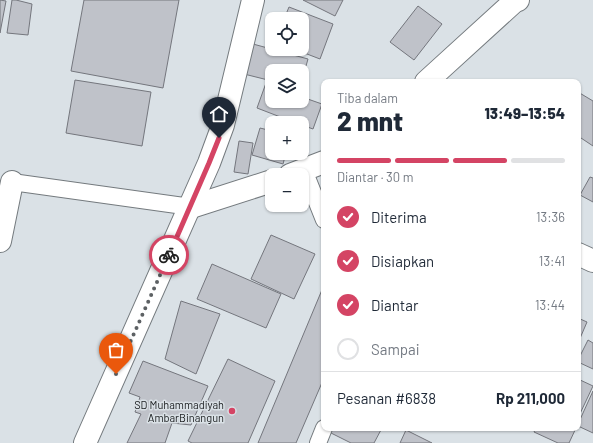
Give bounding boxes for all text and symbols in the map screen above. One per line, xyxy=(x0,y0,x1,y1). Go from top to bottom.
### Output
map controls xyxy=(265,12,309,212)
button: locate xyxy=(265,12,309,56)
button: layers xyxy=(265,64,309,108)
text: Tiba dalam xyxy=(337,90,398,106)
pin xyxy=(202,97,236,138)
icon: home xyxy=(208,103,230,125)
text: 13:49–13:54 xyxy=(484,104,565,122)
text: 2 mnt xyxy=(337,105,403,136)
button: + xyxy=(265,116,309,160)
button: − xyxy=(265,168,309,212)
text: Diantar · 30 m xyxy=(337,169,413,185)
icon: check xyxy=(337,206,359,228)
text: Diterima xyxy=(371,208,427,226)
text: 13:36 xyxy=(536,209,565,225)
courier xyxy=(149,235,189,275)
icon: bike xyxy=(158,244,180,266)
icon: check xyxy=(337,250,359,272)
text: Disiapkan xyxy=(371,252,434,270)
text: 13:41 xyxy=(539,253,565,269)
icon: check xyxy=(337,294,359,316)
text: Diantar xyxy=(371,296,418,314)
text: 13:44 xyxy=(535,297,565,313)
pin xyxy=(99,333,133,374)
icon: bag xyxy=(105,339,127,361)
text: Sampai xyxy=(371,340,420,358)
text: Pesanan #6838 xyxy=(337,389,436,407)
text: Rp 211,000 xyxy=(496,389,565,407)
place label: SD Muhammadiyah AmbarBinangun xyxy=(134,398,224,424)
marker: SD Muhammadiyah AmbarBinangun xyxy=(227,406,237,416)

